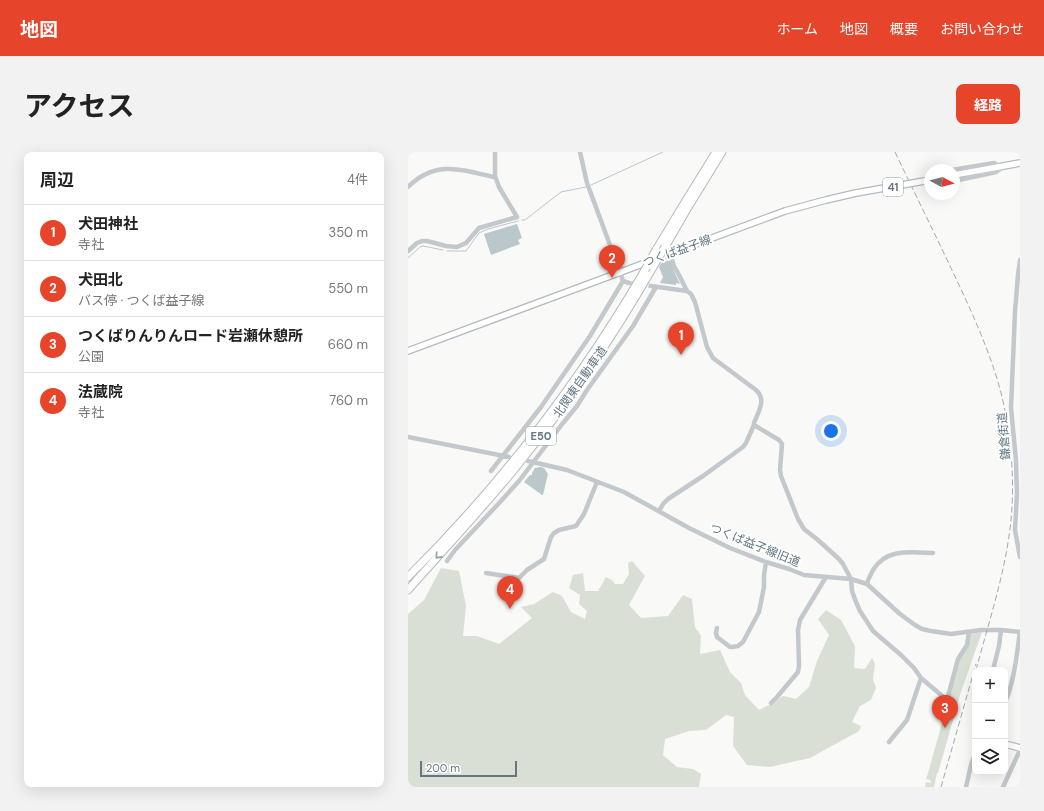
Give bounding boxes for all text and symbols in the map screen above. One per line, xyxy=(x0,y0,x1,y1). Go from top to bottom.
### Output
text: 地図 xyxy=(20,17,58,42)
text: ホーム xyxy=(776,20,818,38)
text: 地図 xyxy=(840,20,868,38)
text: 概要 xyxy=(890,20,918,38)
text: お問い合わせ xyxy=(940,20,1024,38)
button: 経路 xyxy=(956,84,1020,124)
text: アクセス xyxy=(24,88,135,125)
north arrow xyxy=(924,164,960,200)
text: 周辺 xyxy=(40,169,74,191)
text: 4件 xyxy=(347,171,368,188)
road number: 41 xyxy=(883,178,903,196)
text: 犬田神社 xyxy=(78,214,138,234)
text: 1 xyxy=(51,224,55,241)
text: 350 m xyxy=(328,224,368,241)
street label: つくば益子線 xyxy=(640,231,714,271)
text: 寺社 xyxy=(78,236,104,253)
pin: 2 xyxy=(599,245,625,278)
text: 犬田北 xyxy=(78,270,123,290)
text: 2 xyxy=(49,280,57,297)
text: 550 m xyxy=(328,280,368,297)
text: バス停 · つくば益子線 xyxy=(78,292,205,309)
pin: 1 xyxy=(668,322,694,355)
text: つくばりんりんロード岩瀬休憩所 xyxy=(78,326,303,346)
text: 3 xyxy=(49,336,57,353)
text: 660 m xyxy=(328,336,368,353)
street label: 北関東自動車道 xyxy=(549,343,611,421)
text: 公園 xyxy=(78,348,104,365)
text: 法蔵院 xyxy=(78,382,123,402)
text: 4 xyxy=(49,392,57,409)
text: 760 m xyxy=(329,392,368,409)
text: 寺社 xyxy=(78,404,104,421)
street label: 鎌倉街道 xyxy=(994,411,1014,461)
your location xyxy=(821,421,841,441)
road number: E50 xyxy=(526,427,556,445)
street label: つくば益子線旧道 xyxy=(707,520,803,570)
one-way arrow xyxy=(436,551,443,559)
pin: 4 xyxy=(497,576,523,609)
map controls xyxy=(972,667,1008,775)
button: + xyxy=(972,667,1008,703)
pin: 3 xyxy=(932,695,958,728)
button: − xyxy=(972,703,1008,739)
button: layers xyxy=(972,739,1008,775)
scale bar xyxy=(420,759,517,778)
text: 200 m xyxy=(426,761,460,775)

